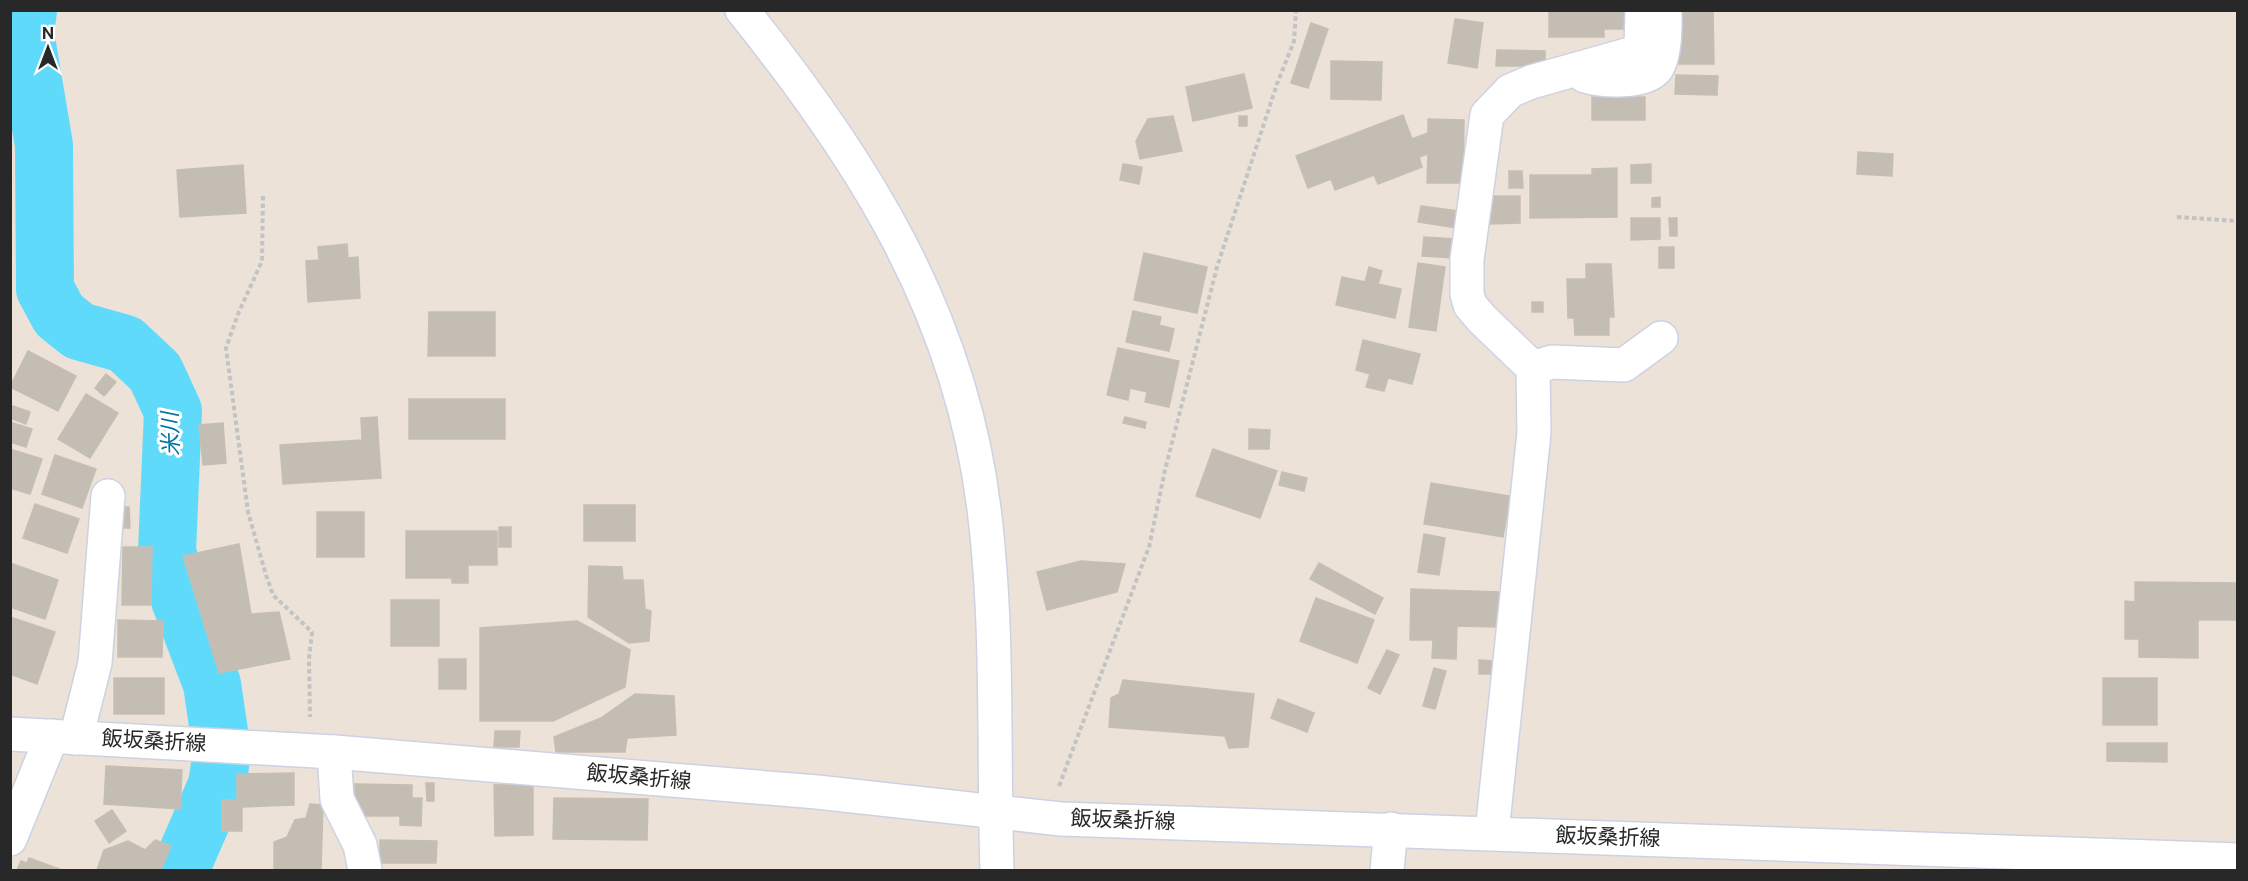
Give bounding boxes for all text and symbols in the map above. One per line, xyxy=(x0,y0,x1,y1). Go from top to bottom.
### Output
north arrow xyxy=(18,18,78,78)
text: N xyxy=(42,24,54,43)
water label: 米川 xyxy=(156,410,184,456)
street label: 飯坂桑折線 xyxy=(101,725,207,756)
street label: 飯坂桑折線 xyxy=(586,759,692,794)
street label: 飯坂桑折線 xyxy=(1070,805,1176,834)
street label: 飯坂桑折線 xyxy=(1555,822,1661,851)

